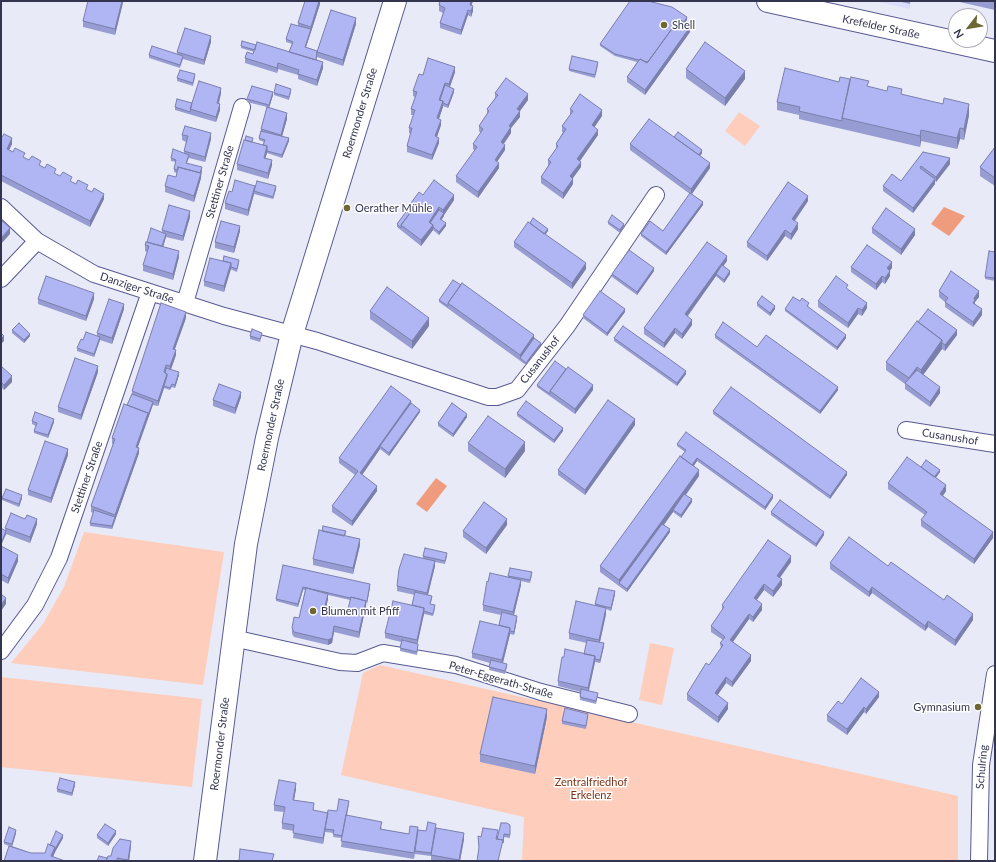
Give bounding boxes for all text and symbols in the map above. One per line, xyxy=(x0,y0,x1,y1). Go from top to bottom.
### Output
north arrow xyxy=(948,8,988,48)
street label: Krefelder Straße xyxy=(841,12,921,42)
place label: Shell xyxy=(672,18,695,32)
marker: Shell xyxy=(659,20,669,30)
text: N xyxy=(950,27,966,41)
street label: Roermonder Straße xyxy=(340,66,380,160)
street label: Stettiner Straße xyxy=(203,144,237,220)
place label: Oerather Mühle xyxy=(355,201,432,215)
marker: Oerather Mühle xyxy=(342,203,352,213)
street label: Danziger Straße xyxy=(98,270,176,306)
street label: Cusanushof xyxy=(517,334,563,386)
street label: Roermonder Straße xyxy=(255,378,287,472)
street label: Cusanushof xyxy=(921,426,979,448)
street label: Stettiner Straße xyxy=(68,439,106,515)
place label: Blumen mit Pfiff xyxy=(321,604,399,618)
marker: Blumen mit Pfiff xyxy=(308,606,318,616)
street label: Peter-Eggerath-Straße xyxy=(447,659,555,701)
street label: Roermonder Straße xyxy=(208,697,232,791)
place label: Gymnasium xyxy=(913,700,970,714)
marker: Gymnasium xyxy=(973,702,983,712)
street label: Schulring xyxy=(973,744,991,790)
park label: Zentralfriedhof Erkelenz xyxy=(555,775,627,801)

